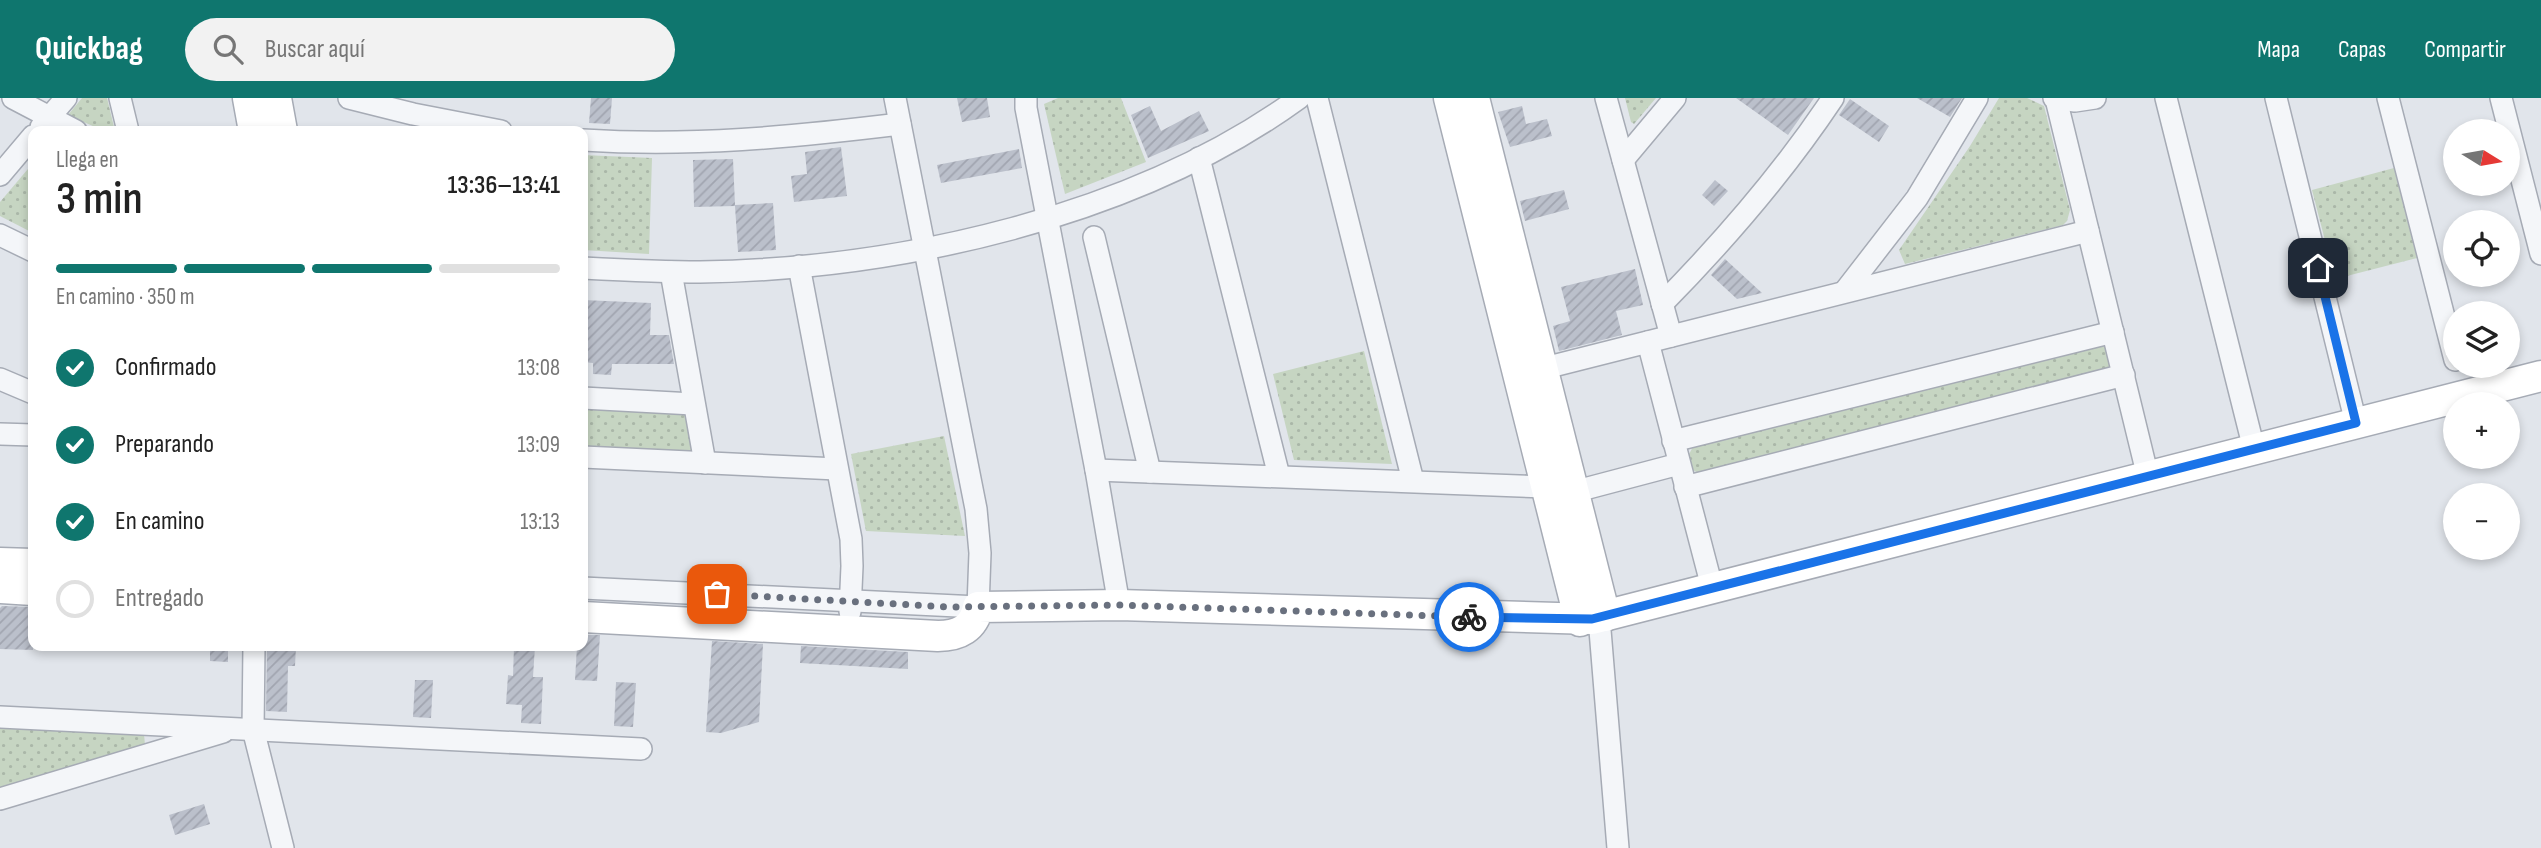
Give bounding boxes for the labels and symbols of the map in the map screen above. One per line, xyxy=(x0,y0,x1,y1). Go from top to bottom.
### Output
north arrow xyxy=(2443,119,2520,196)
pin xyxy=(2288,238,2348,298)
pin xyxy=(687,564,747,624)
courier xyxy=(1434,582,1504,652)

